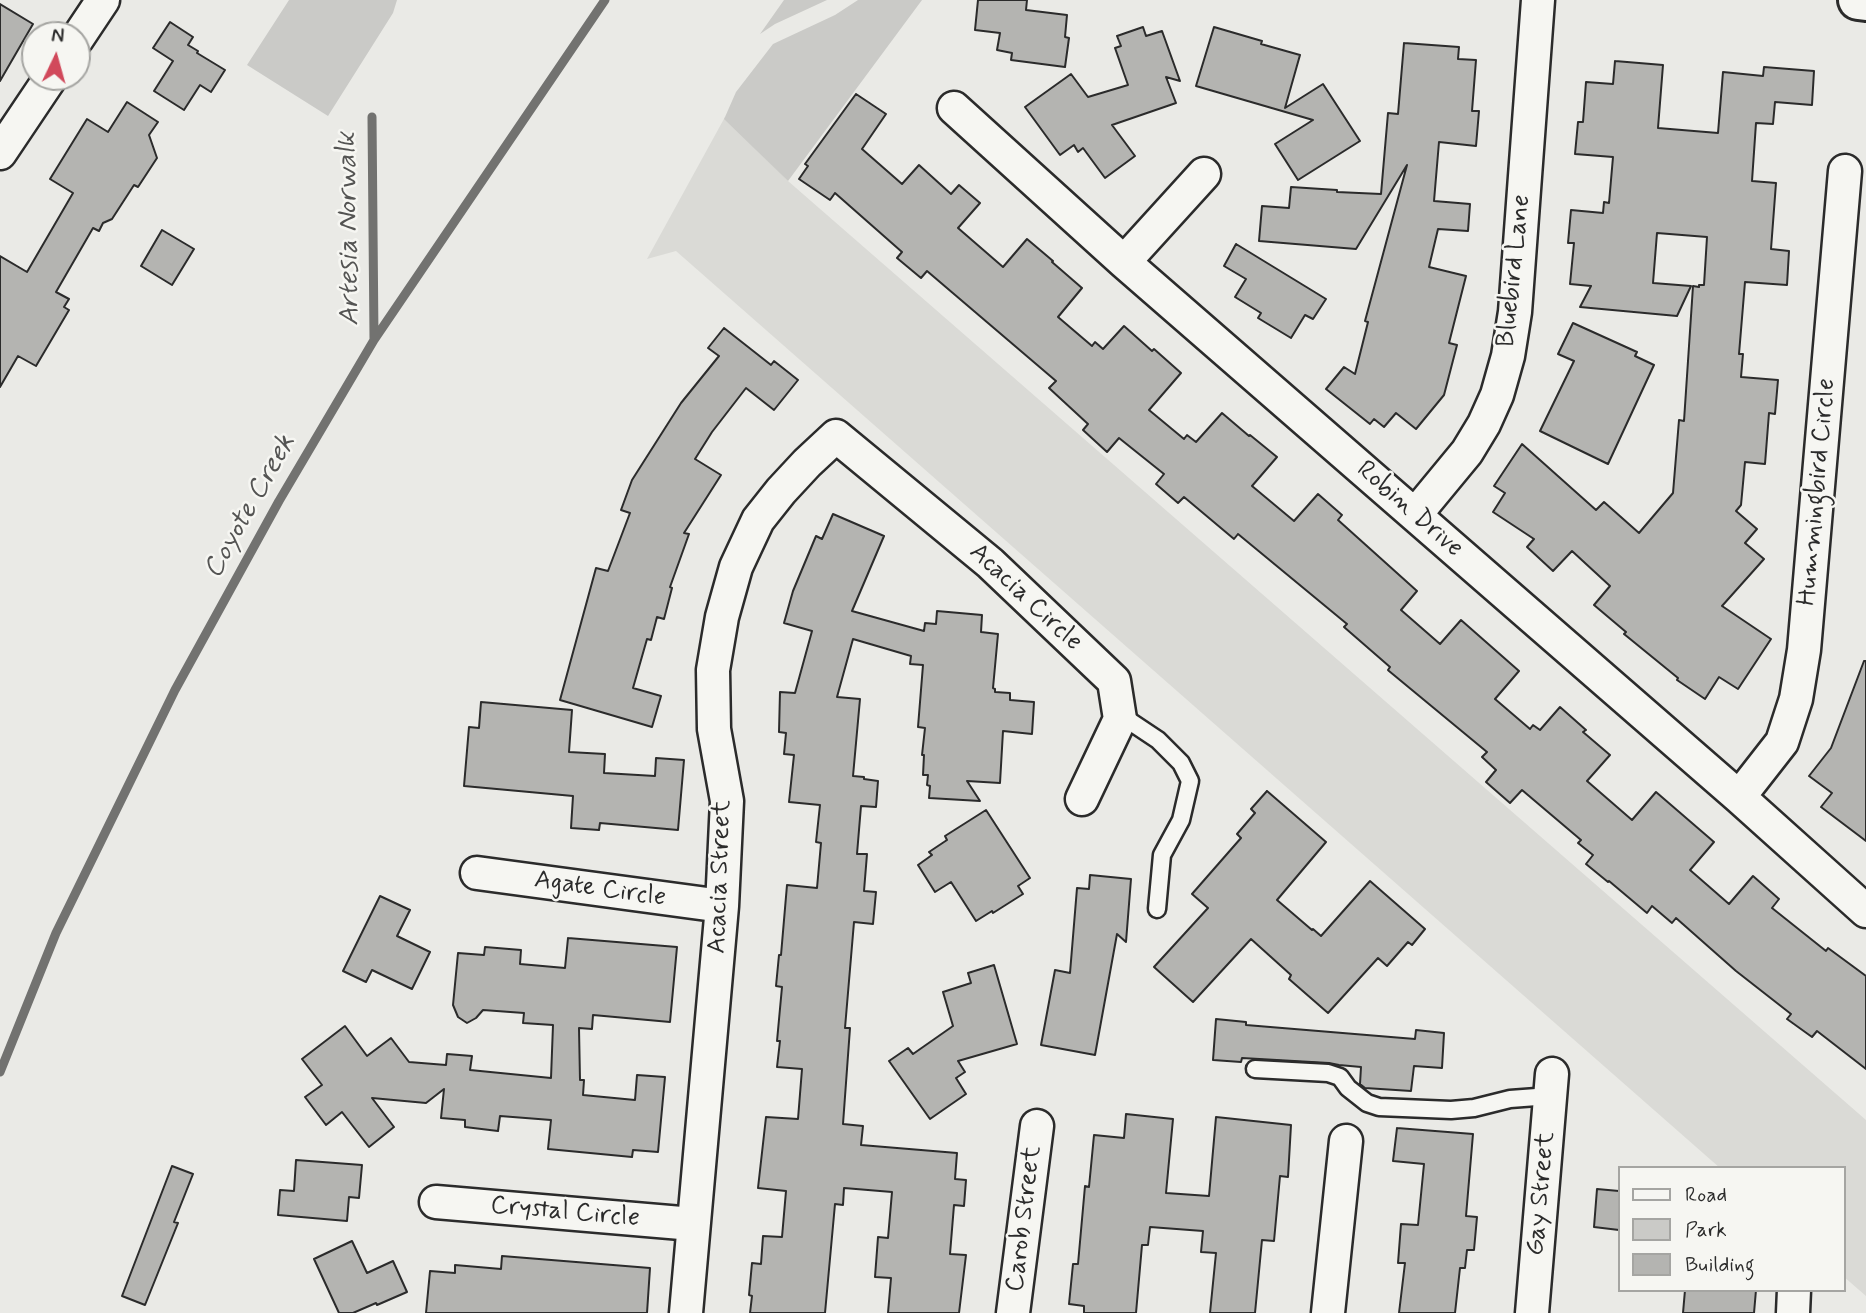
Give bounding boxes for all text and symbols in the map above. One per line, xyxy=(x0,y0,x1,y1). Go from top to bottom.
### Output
north arrow xyxy=(21,21,91,91)
text: N xyxy=(50,24,65,50)
water label: Artesia Norwalk xyxy=(332,132,368,326)
street label: Bluebird Lane xyxy=(1491,193,1539,349)
street label: Hummingbird Circle xyxy=(1793,377,1843,607)
water label: Coyote Creek xyxy=(198,429,304,585)
street label: Robin Drive xyxy=(1349,455,1469,565)
street label: Acacia Circle xyxy=(962,538,1088,658)
street label: Acacia Street xyxy=(703,800,739,954)
street label: Agate Circle xyxy=(532,865,668,915)
street label: Gay Street xyxy=(1521,1131,1563,1257)
street label: Carob Street xyxy=(1001,1144,1049,1294)
legend xyxy=(1618,1166,1845,1292)
text: Road xyxy=(1685,1181,1727,1209)
street label: Crystal Circle xyxy=(489,1191,641,1235)
text: Park xyxy=(1685,1216,1727,1244)
text: Building xyxy=(1685,1251,1755,1279)

